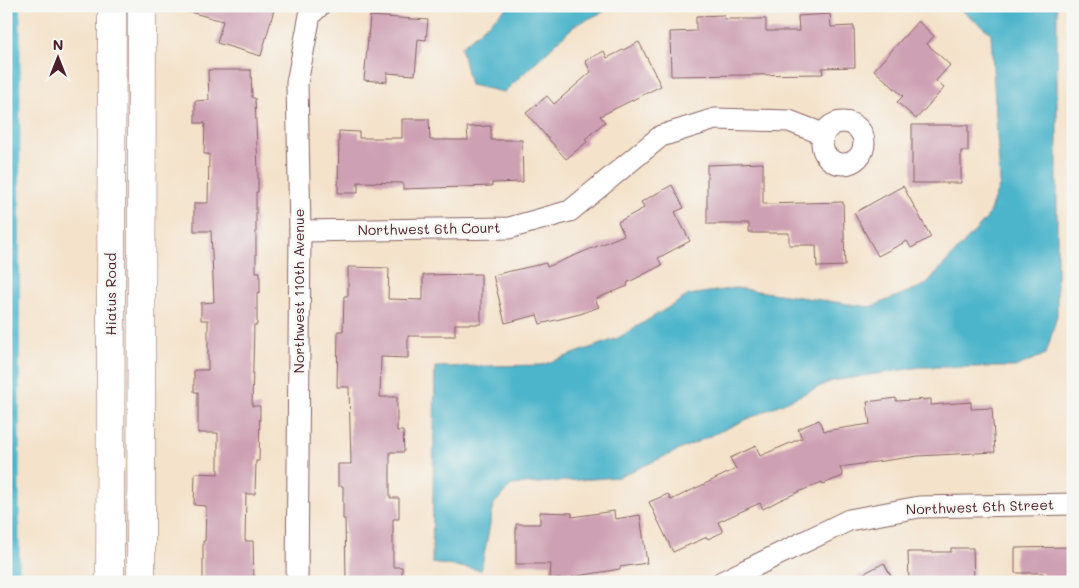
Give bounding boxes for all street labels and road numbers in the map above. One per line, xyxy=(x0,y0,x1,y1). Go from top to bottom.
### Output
street label: Northwest 110th Avenue xyxy=(289,209,308,373)
street label: Northwest 6th Court xyxy=(357,218,501,239)
street label: Hiatus Road xyxy=(101,252,120,335)
street label: Northwest 6th Street xyxy=(906,494,1054,519)

